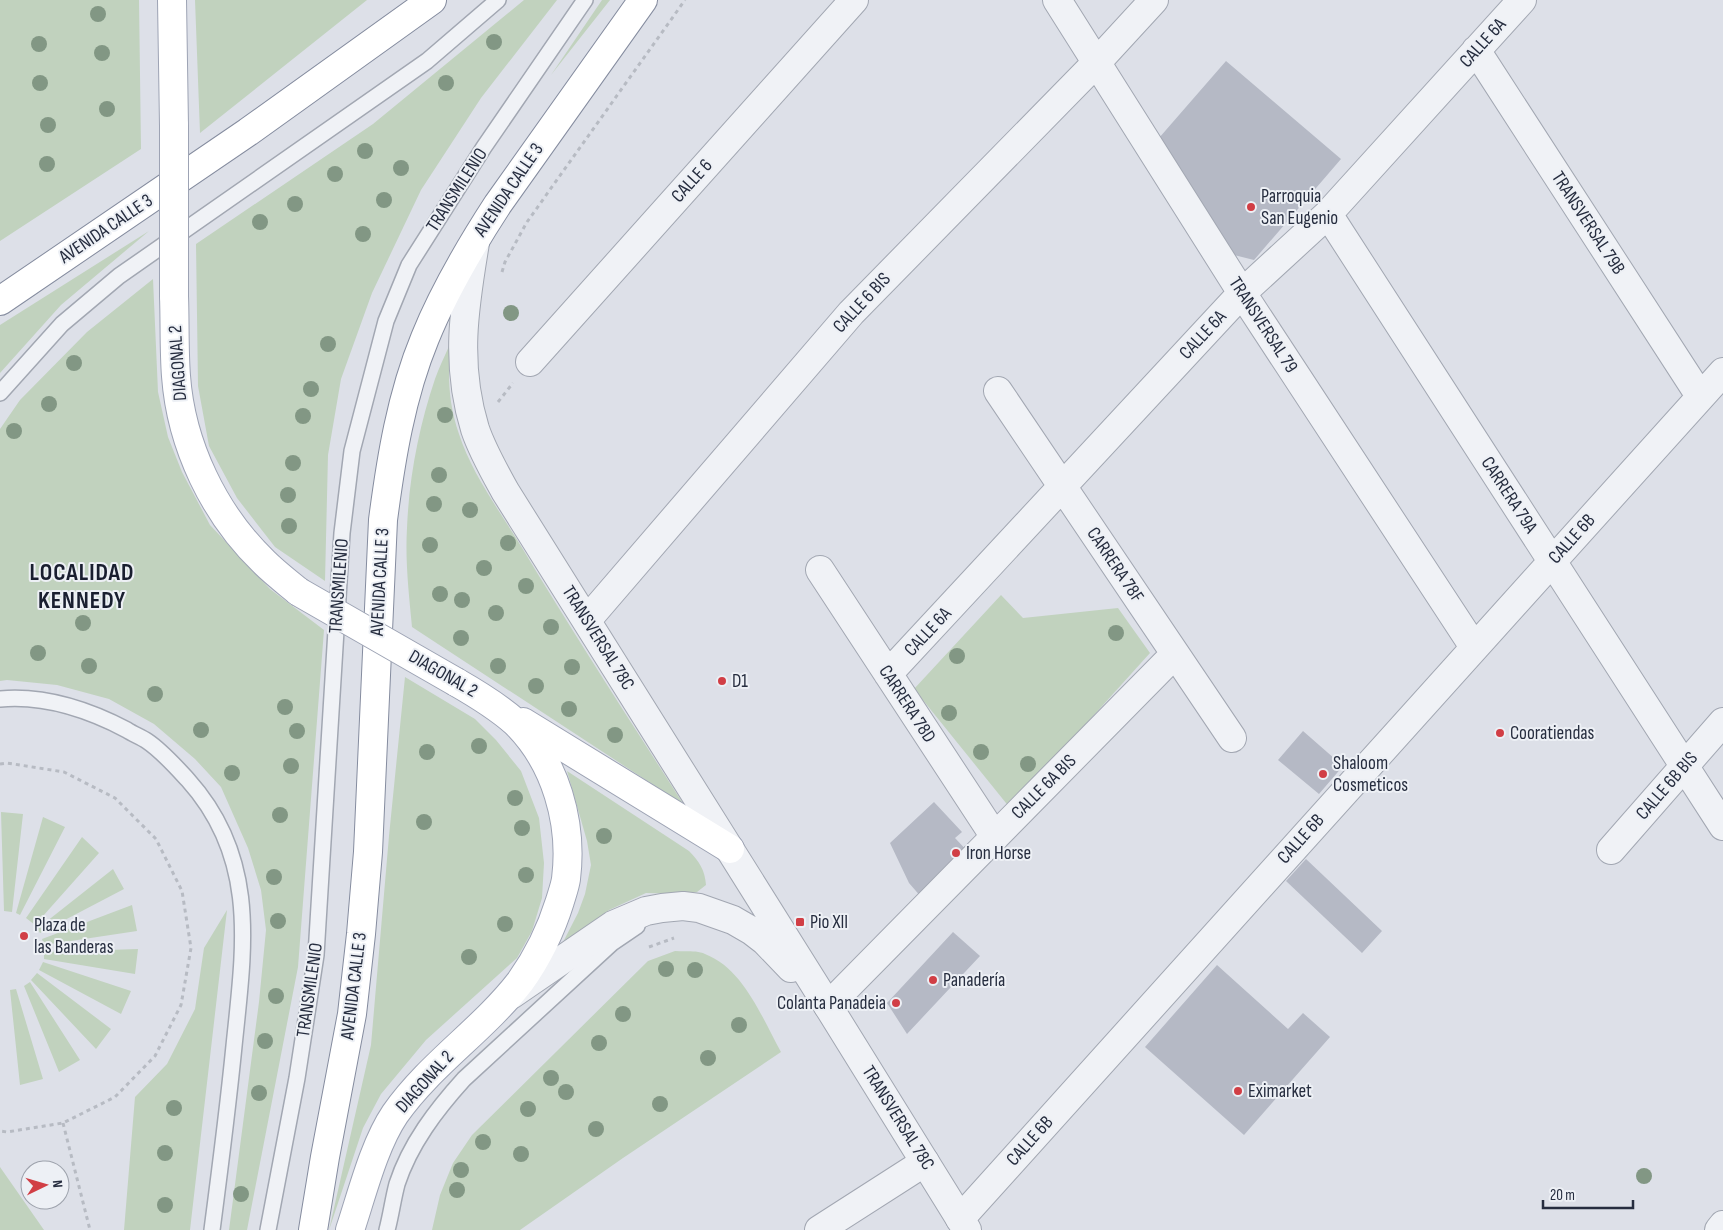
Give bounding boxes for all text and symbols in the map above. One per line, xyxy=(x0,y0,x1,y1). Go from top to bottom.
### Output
street label: CALLE 6A xyxy=(1455,13,1512,73)
street label: AVENIDA CALLE 3 xyxy=(469,139,549,242)
street label: TRANSMILENIO xyxy=(421,144,493,236)
street label: CALLE 6 xyxy=(667,154,717,208)
street label: TRANSVERSAL 79B xyxy=(1546,167,1630,279)
place label: Parroquia San Eugenio xyxy=(1261,185,1338,230)
street label: AVENIDA CALLE 3 xyxy=(54,189,157,269)
marker: Parroquia San Eugenio xyxy=(1245,201,1257,213)
street label: CALLE 6 BIS xyxy=(828,268,896,338)
street label: TRANSVERSAL 79 xyxy=(1223,273,1303,377)
street label: CALLE 6A xyxy=(1175,305,1232,364)
street label: DIAGONAL 2 xyxy=(164,324,192,402)
street label: CARRERA 79A xyxy=(1476,452,1543,538)
street label: CALLE 6B xyxy=(1544,509,1600,569)
street label: CARRERA 78F xyxy=(1081,523,1149,607)
street label: AVENIDA CALLE 3 xyxy=(366,527,394,638)
street label: TRANSMILENIO xyxy=(324,538,354,634)
district label: LOCALIDAD KENNEDY xyxy=(30,558,134,615)
street label: TRANSVERSAL 78C xyxy=(557,582,639,694)
street label: CALLE 6A xyxy=(900,602,957,661)
street label: DIAGONAL 2 xyxy=(404,645,482,703)
street label: CARRERA 78D xyxy=(873,661,941,747)
place label: D1 xyxy=(732,670,748,693)
marker: D1 xyxy=(716,675,728,687)
place label: Cooratiendas xyxy=(1510,722,1595,745)
marker: Cooratiendas xyxy=(1494,727,1506,739)
street label: CALLE 6B BIS xyxy=(1631,747,1703,825)
street label: CALLE 6A BIS xyxy=(1007,750,1081,824)
place label: Shaloom Cosmeticos xyxy=(1333,752,1408,797)
marker: Shaloom Cosmeticos xyxy=(1317,768,1329,780)
street label: CALLE 6B xyxy=(1273,809,1329,869)
place label: Iron Horse xyxy=(966,842,1031,865)
marker: Iron Horse xyxy=(950,847,962,859)
place label: Pio XII xyxy=(810,911,848,934)
place label: Plaza de las Banderas xyxy=(34,914,114,959)
marker: Pio XII xyxy=(794,916,806,928)
marker: Plaza de las Banderas xyxy=(18,930,30,942)
street label: AVENIDA CALLE 3 xyxy=(336,931,372,1042)
street label: TRANSMILENIO xyxy=(292,941,328,1039)
place label: Panadería xyxy=(943,969,1005,992)
marker: Panadería xyxy=(927,974,939,986)
place label: Colanta Panadeia xyxy=(777,992,886,1015)
marker: Colanta Panadeia xyxy=(890,997,902,1009)
street label: DIAGONAL 2 xyxy=(391,1046,459,1118)
street label: TRANSVERSAL 78C xyxy=(857,1062,939,1174)
place label: Eximarket xyxy=(1248,1080,1312,1103)
marker: Eximarket xyxy=(1232,1085,1244,1097)
street label: CALLE 6B xyxy=(1002,1111,1058,1171)
north arrow xyxy=(20,1160,70,1210)
scale bar xyxy=(1543,1178,1633,1210)
text: N xyxy=(49,1179,66,1188)
text: 20 m xyxy=(1550,1186,1575,1205)

